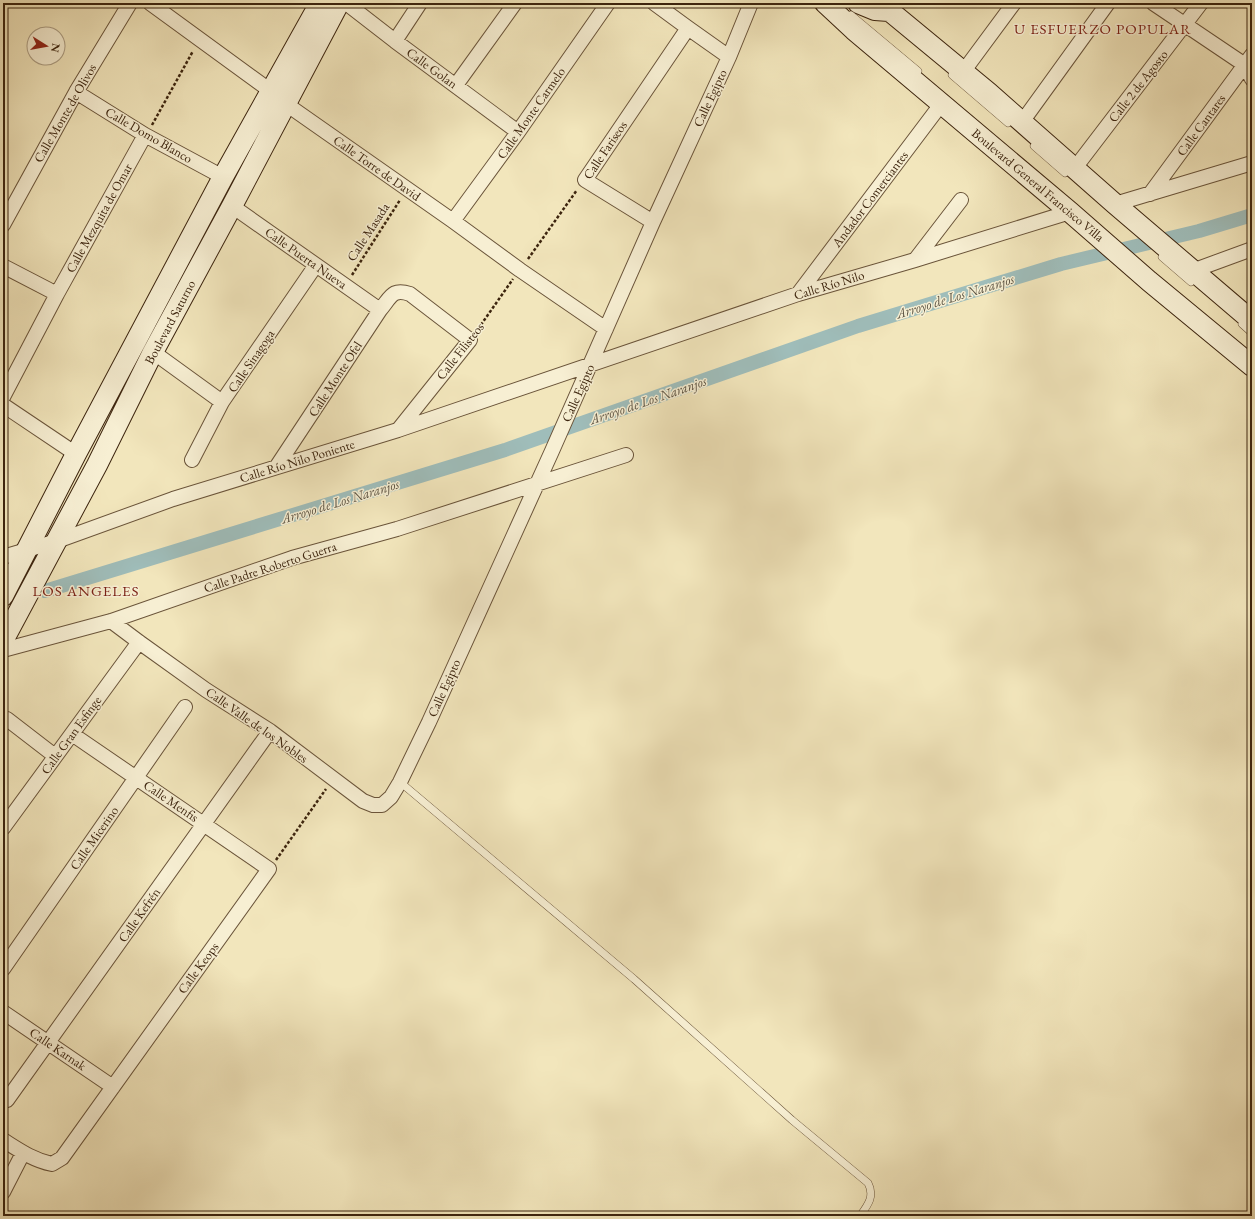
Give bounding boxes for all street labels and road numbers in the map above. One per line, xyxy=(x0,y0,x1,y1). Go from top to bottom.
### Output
street label: Calle Golan xyxy=(403,44,461,92)
street label: Calle 2 de Agosto xyxy=(1104,46,1172,126)
street label: Calle Monte de Olivos xyxy=(30,61,100,165)
street label: Calle Monte Carmelo xyxy=(493,64,569,162)
street label: Calle Egipto xyxy=(689,66,731,130)
street label: Calle Cantares xyxy=(1173,91,1229,159)
street label: Calle Domo Blanco xyxy=(102,103,196,167)
street label: Calle Fariseos xyxy=(579,117,631,183)
street label: Boulevard General Francisco Villa xyxy=(968,125,1108,246)
street label: Calle Torre de David xyxy=(330,132,424,205)
street label: Andador Comerciantes xyxy=(828,147,912,251)
street label: Calle Mezquita de Omar xyxy=(62,160,136,276)
street label: Calle Masada xyxy=(343,199,394,264)
street label: Calle Puerta Nueva xyxy=(262,223,351,293)
street label: Calle Río Nilo xyxy=(792,266,866,304)
street label: Boulevard Saturno xyxy=(141,277,199,367)
street label: Calle Filisteos xyxy=(432,319,488,383)
street label: Calle Sinagoga xyxy=(224,326,279,396)
street label: Calle Monte Ofel xyxy=(304,338,366,420)
street label: Calle Egipto xyxy=(558,361,598,425)
street label: Calle Río Nilo Poniente xyxy=(237,435,357,487)
street label: Calle Padre Roberto Guerra xyxy=(201,537,339,597)
street label: Calle Egipto xyxy=(424,656,464,720)
street label: Calle Valle de los Nobles xyxy=(203,683,311,767)
street label: Calle Gran Esfinge xyxy=(37,693,105,777)
street label: Calle Menfis xyxy=(140,776,202,826)
street label: Calle Micerino xyxy=(66,803,122,873)
street label: Calle Kefrén xyxy=(114,884,164,946)
street label: Calle Keops xyxy=(174,939,222,997)
street label: Calle Karnak xyxy=(26,1024,90,1075)

